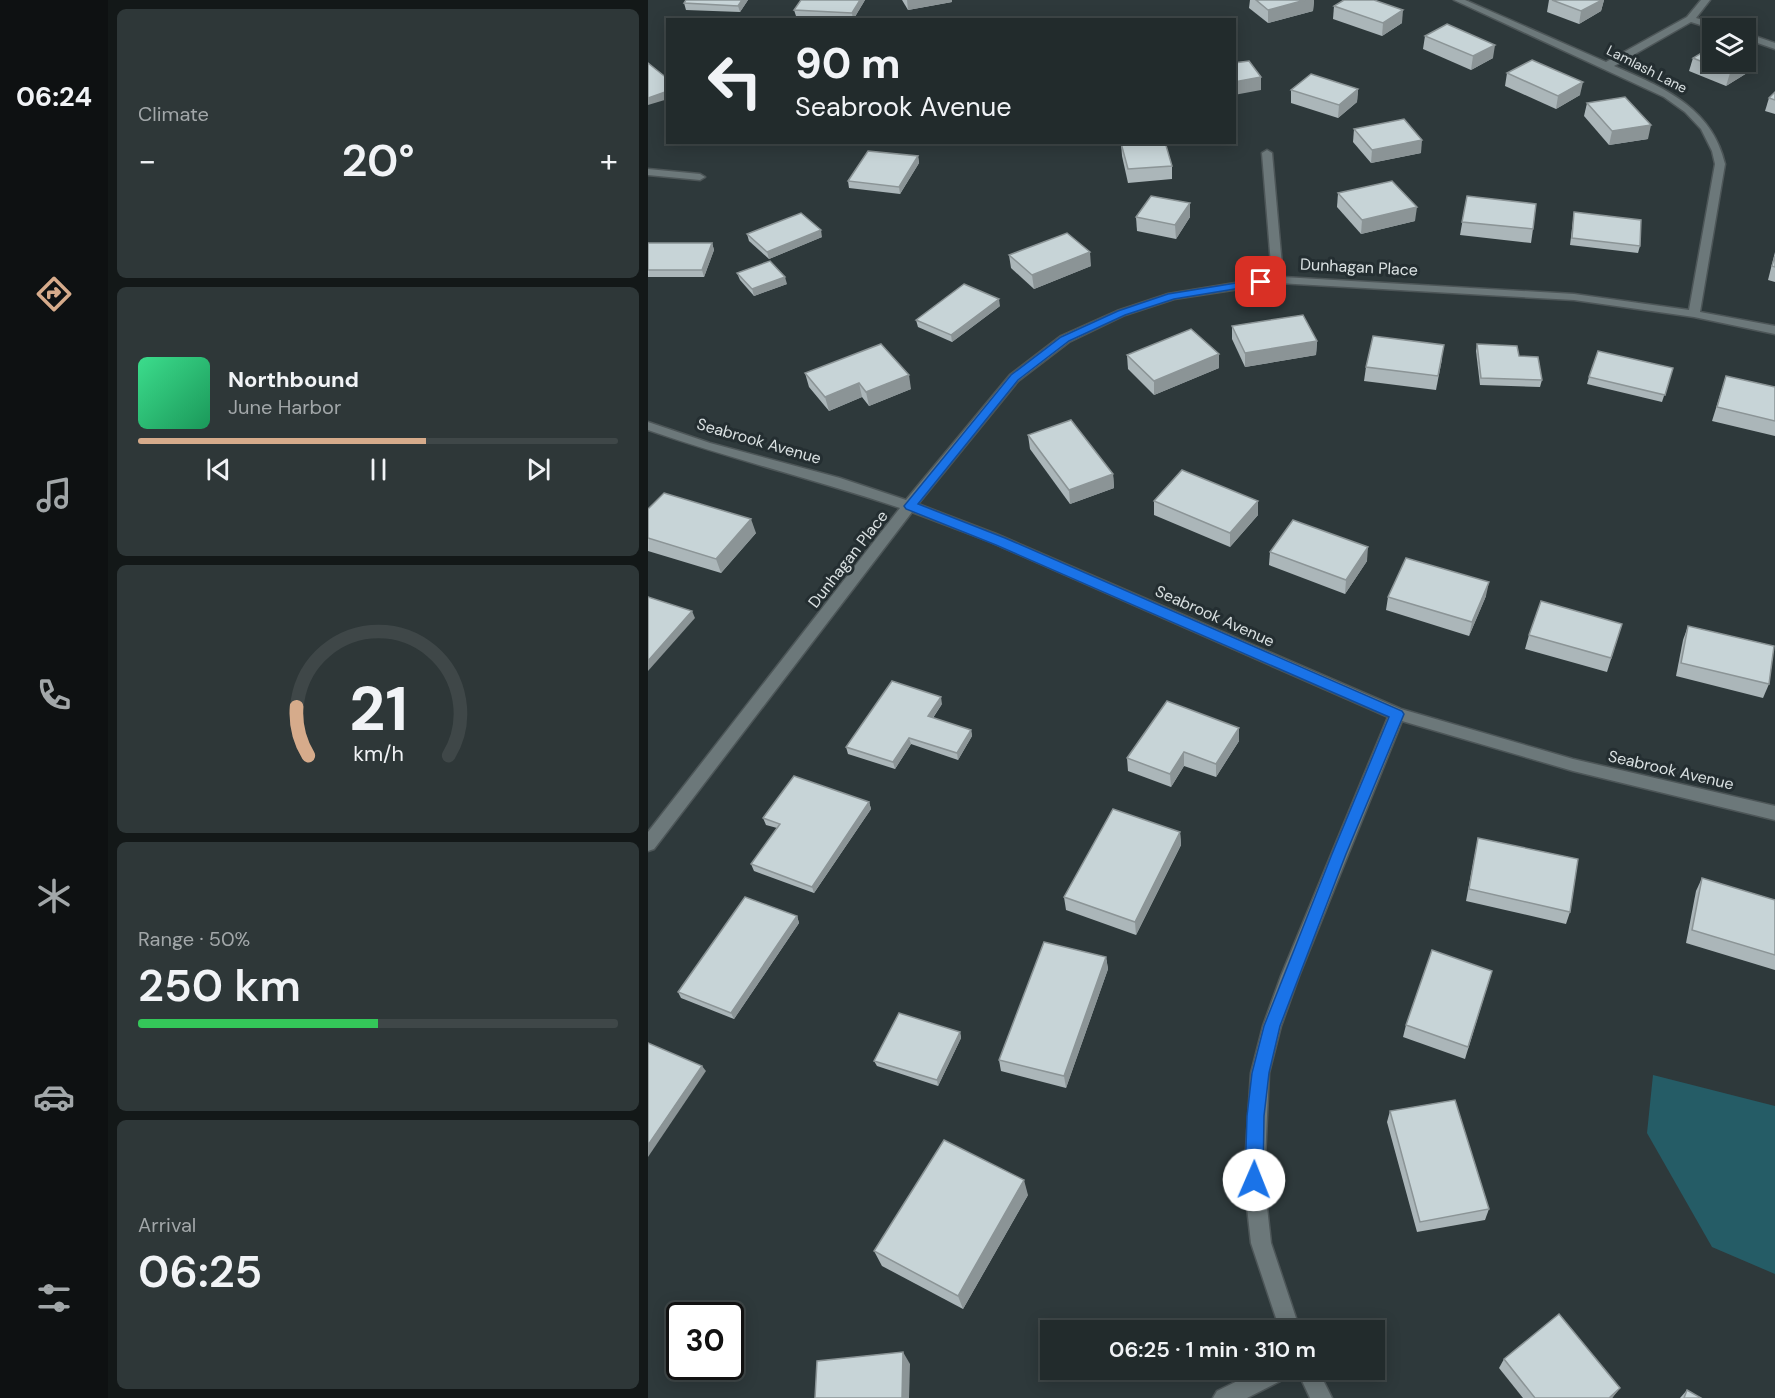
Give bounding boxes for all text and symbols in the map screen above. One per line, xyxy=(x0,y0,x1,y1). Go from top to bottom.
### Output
map controls xyxy=(1702,18,1756,72)
button: layers xyxy=(1702,18,1756,72)
text: 90 m xyxy=(795,36,901,91)
street label: Lamlash Lane xyxy=(1604,41,1690,97)
icon: left xyxy=(696,42,774,120)
text: 06:24 xyxy=(16,79,92,114)
text: Seabrook Avenue xyxy=(795,89,1012,124)
text: Climate xyxy=(138,101,209,127)
text: 20° xyxy=(341,131,415,190)
text: − xyxy=(138,139,156,182)
text: + xyxy=(600,139,618,182)
street label: Dunhagan Place xyxy=(1299,253,1419,281)
pin xyxy=(1235,256,1286,307)
icon: arrive xyxy=(1244,265,1277,298)
icon: directions xyxy=(33,273,75,315)
text: Northbound xyxy=(228,365,359,394)
text: June Harbor xyxy=(228,394,341,420)
street label: Seabrook Avenue xyxy=(694,413,824,469)
icon: previous xyxy=(202,453,235,486)
icon: pause xyxy=(362,453,395,486)
icon: next xyxy=(522,453,555,486)
icon: music xyxy=(33,474,75,516)
street label: Dunhagan Place xyxy=(803,506,893,612)
street label: Seabrook Avenue xyxy=(1152,580,1278,652)
text: 21 xyxy=(349,668,407,749)
icon: phone xyxy=(33,674,75,716)
text: km/h xyxy=(353,740,403,768)
street label: Seabrook Avenue xyxy=(1606,745,1736,795)
icon: climate xyxy=(33,875,75,917)
text: Range · 50% xyxy=(138,926,250,952)
text: 250 km xyxy=(138,956,301,1015)
icon: car xyxy=(33,1076,75,1118)
position arrow xyxy=(1222,1148,1286,1212)
text: Arrival xyxy=(138,1212,196,1238)
text: 06:25 xyxy=(138,1242,262,1301)
icon: filters xyxy=(33,1277,75,1319)
speed limit sign: 30 xyxy=(666,1302,744,1380)
text: 06:25 · 1 min · 310 m xyxy=(1109,1335,1316,1364)

